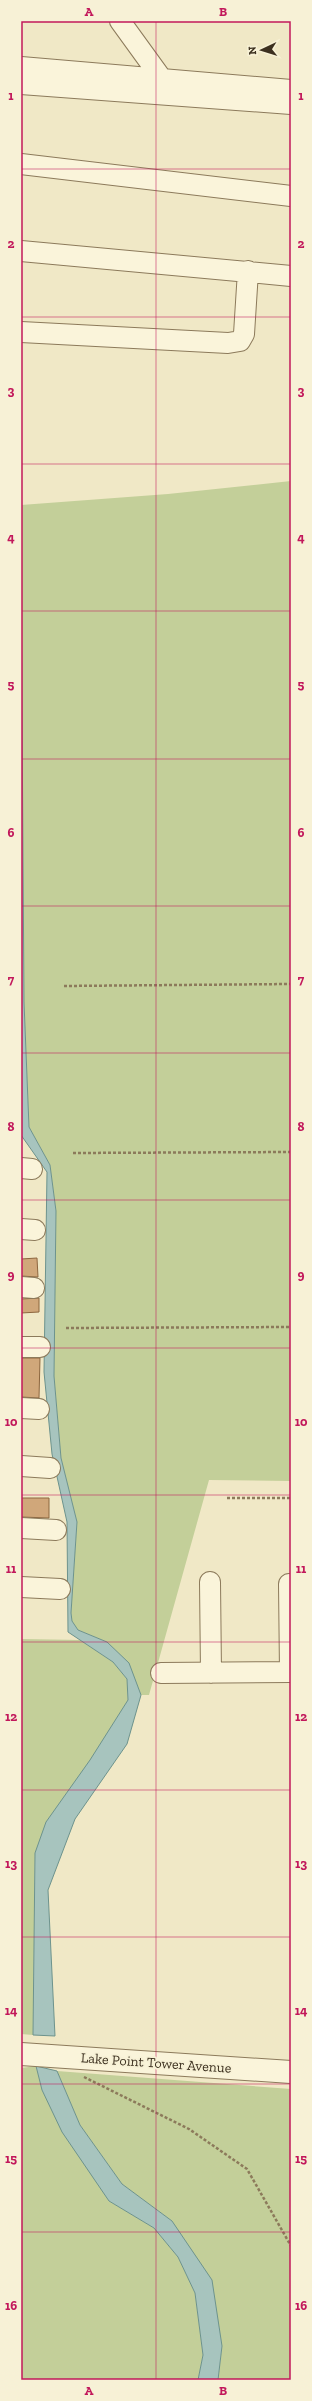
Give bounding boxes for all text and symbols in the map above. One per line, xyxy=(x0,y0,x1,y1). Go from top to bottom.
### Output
text: A xyxy=(85,4,94,19)
text: B xyxy=(219,4,227,19)
north arrow xyxy=(242,30,282,70)
text: N xyxy=(246,45,259,55)
text: 1 xyxy=(8,88,14,103)
text: 1 xyxy=(298,88,304,103)
text: 2 xyxy=(8,236,15,251)
text: 2 xyxy=(298,236,305,251)
text: 3 xyxy=(8,383,15,398)
text: 3 xyxy=(298,383,305,398)
text: 4 xyxy=(7,530,15,545)
text: 4 xyxy=(297,530,305,545)
text: 5 xyxy=(8,677,15,692)
text: 5 xyxy=(298,677,305,692)
text: 6 xyxy=(8,825,15,840)
text: 6 xyxy=(298,825,305,840)
text: 7 xyxy=(8,972,15,987)
text: 7 xyxy=(298,972,305,987)
text: 8 xyxy=(7,1119,15,1134)
text: 8 xyxy=(297,1119,305,1134)
text: 9 xyxy=(8,1267,15,1282)
text: 9 xyxy=(298,1267,305,1282)
text: 10 xyxy=(5,1414,18,1429)
text: 10 xyxy=(295,1414,308,1429)
text: 11 xyxy=(6,1561,17,1576)
text: 11 xyxy=(296,1561,307,1576)
text: 12 xyxy=(5,1709,17,1724)
text: 12 xyxy=(295,1709,307,1724)
text: 13 xyxy=(5,1856,17,1871)
text: 13 xyxy=(295,1856,307,1871)
text: 14 xyxy=(5,2003,18,2018)
text: 14 xyxy=(295,2003,308,2018)
street label: Lake Point Tower Avenue xyxy=(80,2049,232,2077)
text: 15 xyxy=(5,2151,17,2166)
text: 15 xyxy=(295,2151,307,2166)
text: 16 xyxy=(5,2298,17,2313)
text: 16 xyxy=(295,2298,307,2313)
text: A xyxy=(85,2383,94,2398)
text: B xyxy=(219,2383,227,2398)

